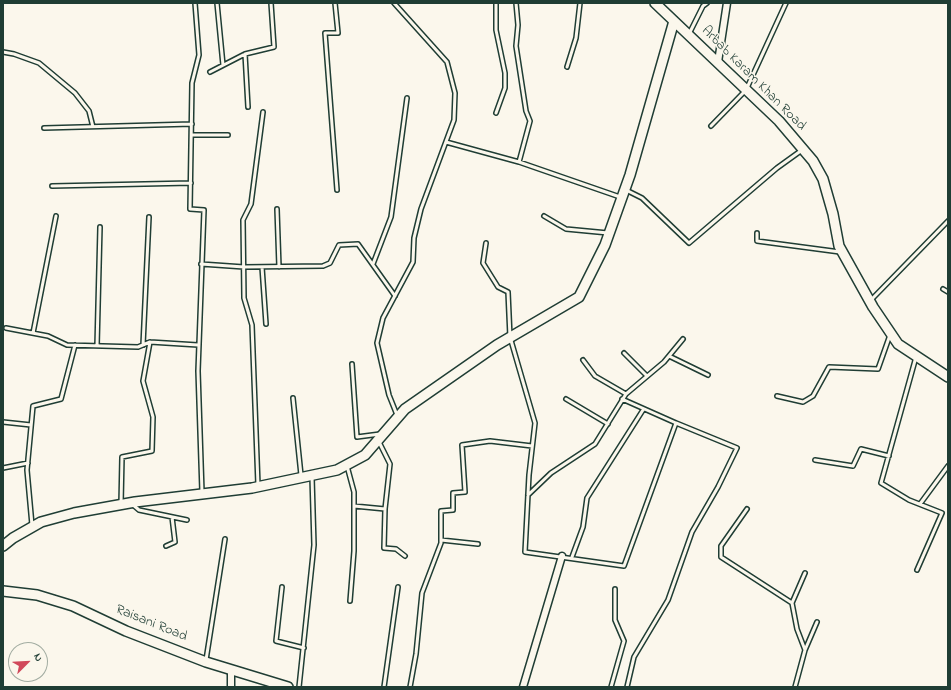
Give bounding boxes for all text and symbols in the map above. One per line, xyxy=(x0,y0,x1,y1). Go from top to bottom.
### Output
street label: Arbab Karam Khan Road xyxy=(697,23,809,135)
street label: Raisani Road xyxy=(113,602,189,646)
north arrow xyxy=(8,642,48,682)
text: N xyxy=(29,651,47,664)

